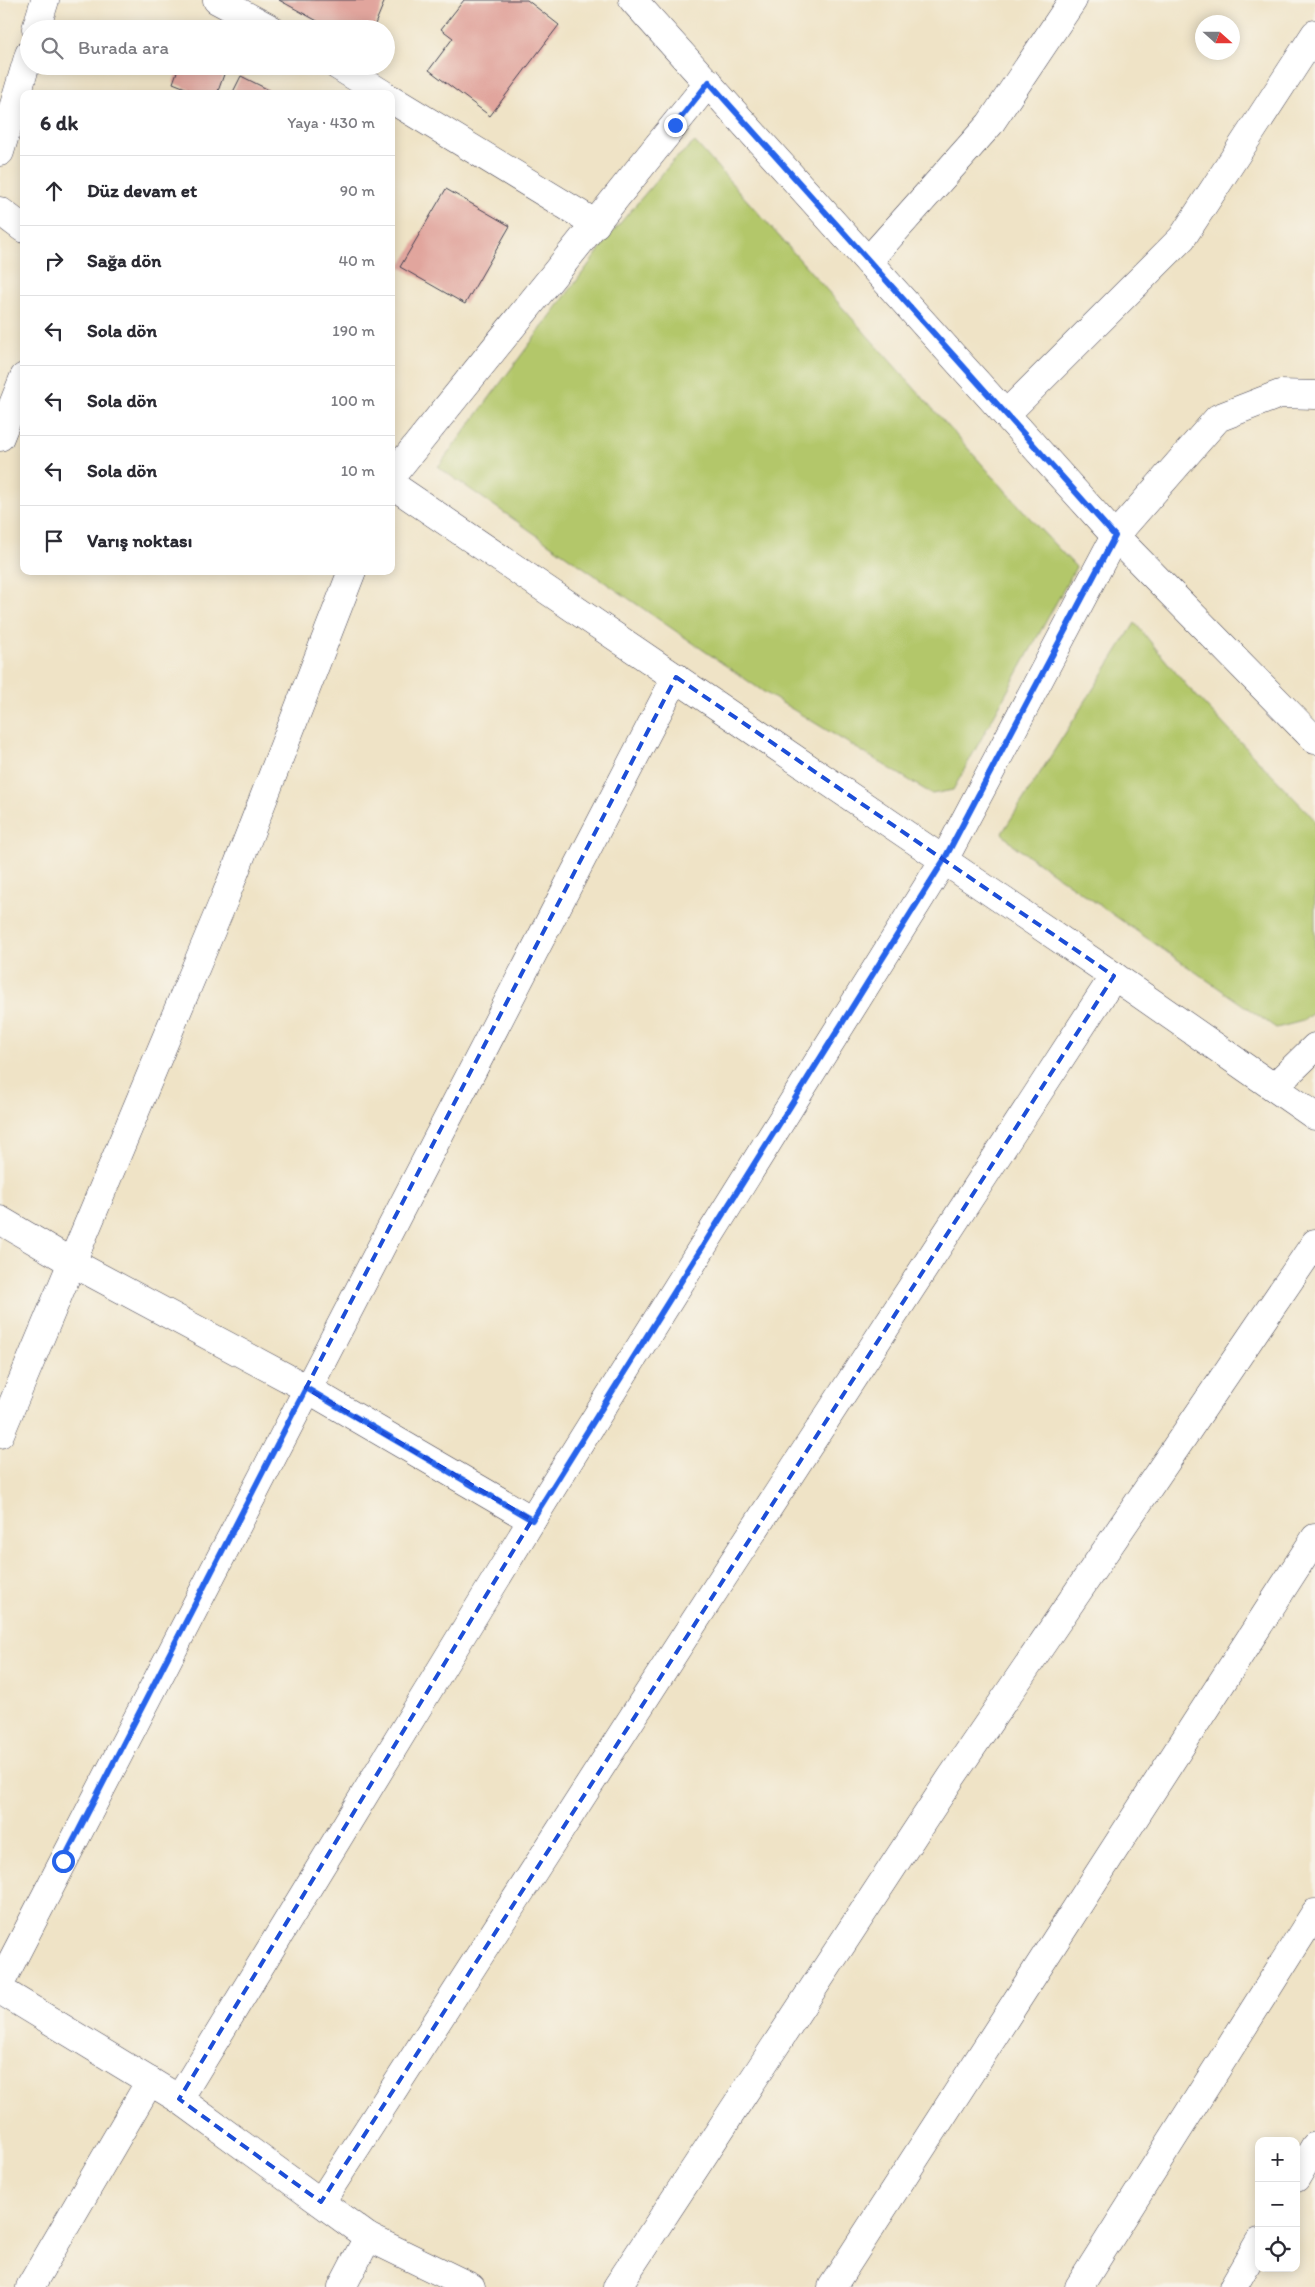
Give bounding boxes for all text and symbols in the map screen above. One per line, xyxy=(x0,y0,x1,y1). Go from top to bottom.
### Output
north arrow xyxy=(1195,15,1240,60)
search box xyxy=(20,20,395,75)
icon: search xyxy=(38,34,66,62)
text: Burada ara xyxy=(78,36,169,59)
text: 6 dk xyxy=(40,110,78,135)
text: Yaya · 430 m xyxy=(287,113,375,132)
route end xyxy=(664,114,687,137)
icon: ahead xyxy=(40,177,68,205)
text: Düz devam et xyxy=(87,179,197,202)
text: 90 m xyxy=(340,181,375,200)
icon: right xyxy=(40,247,68,275)
text: Sağa dön xyxy=(87,249,161,272)
text: 40 m xyxy=(338,251,375,270)
icon: left xyxy=(40,317,68,345)
text: Sola dön xyxy=(87,319,157,342)
text: 190 m xyxy=(332,321,375,340)
icon: left xyxy=(40,387,68,415)
text: Sola dön xyxy=(87,389,157,412)
text: 100 m xyxy=(331,391,375,410)
icon: left xyxy=(40,457,68,485)
text: Sola dön xyxy=(87,459,157,482)
text: 10 m xyxy=(341,461,375,480)
icon: arrive xyxy=(40,527,68,555)
text: Varış noktası xyxy=(87,529,192,552)
route start xyxy=(52,1850,75,1873)
map controls xyxy=(1255,2137,1300,2272)
button: + xyxy=(1255,2137,1300,2182)
button: − xyxy=(1255,2182,1300,2227)
button: locate xyxy=(1255,2227,1300,2272)

